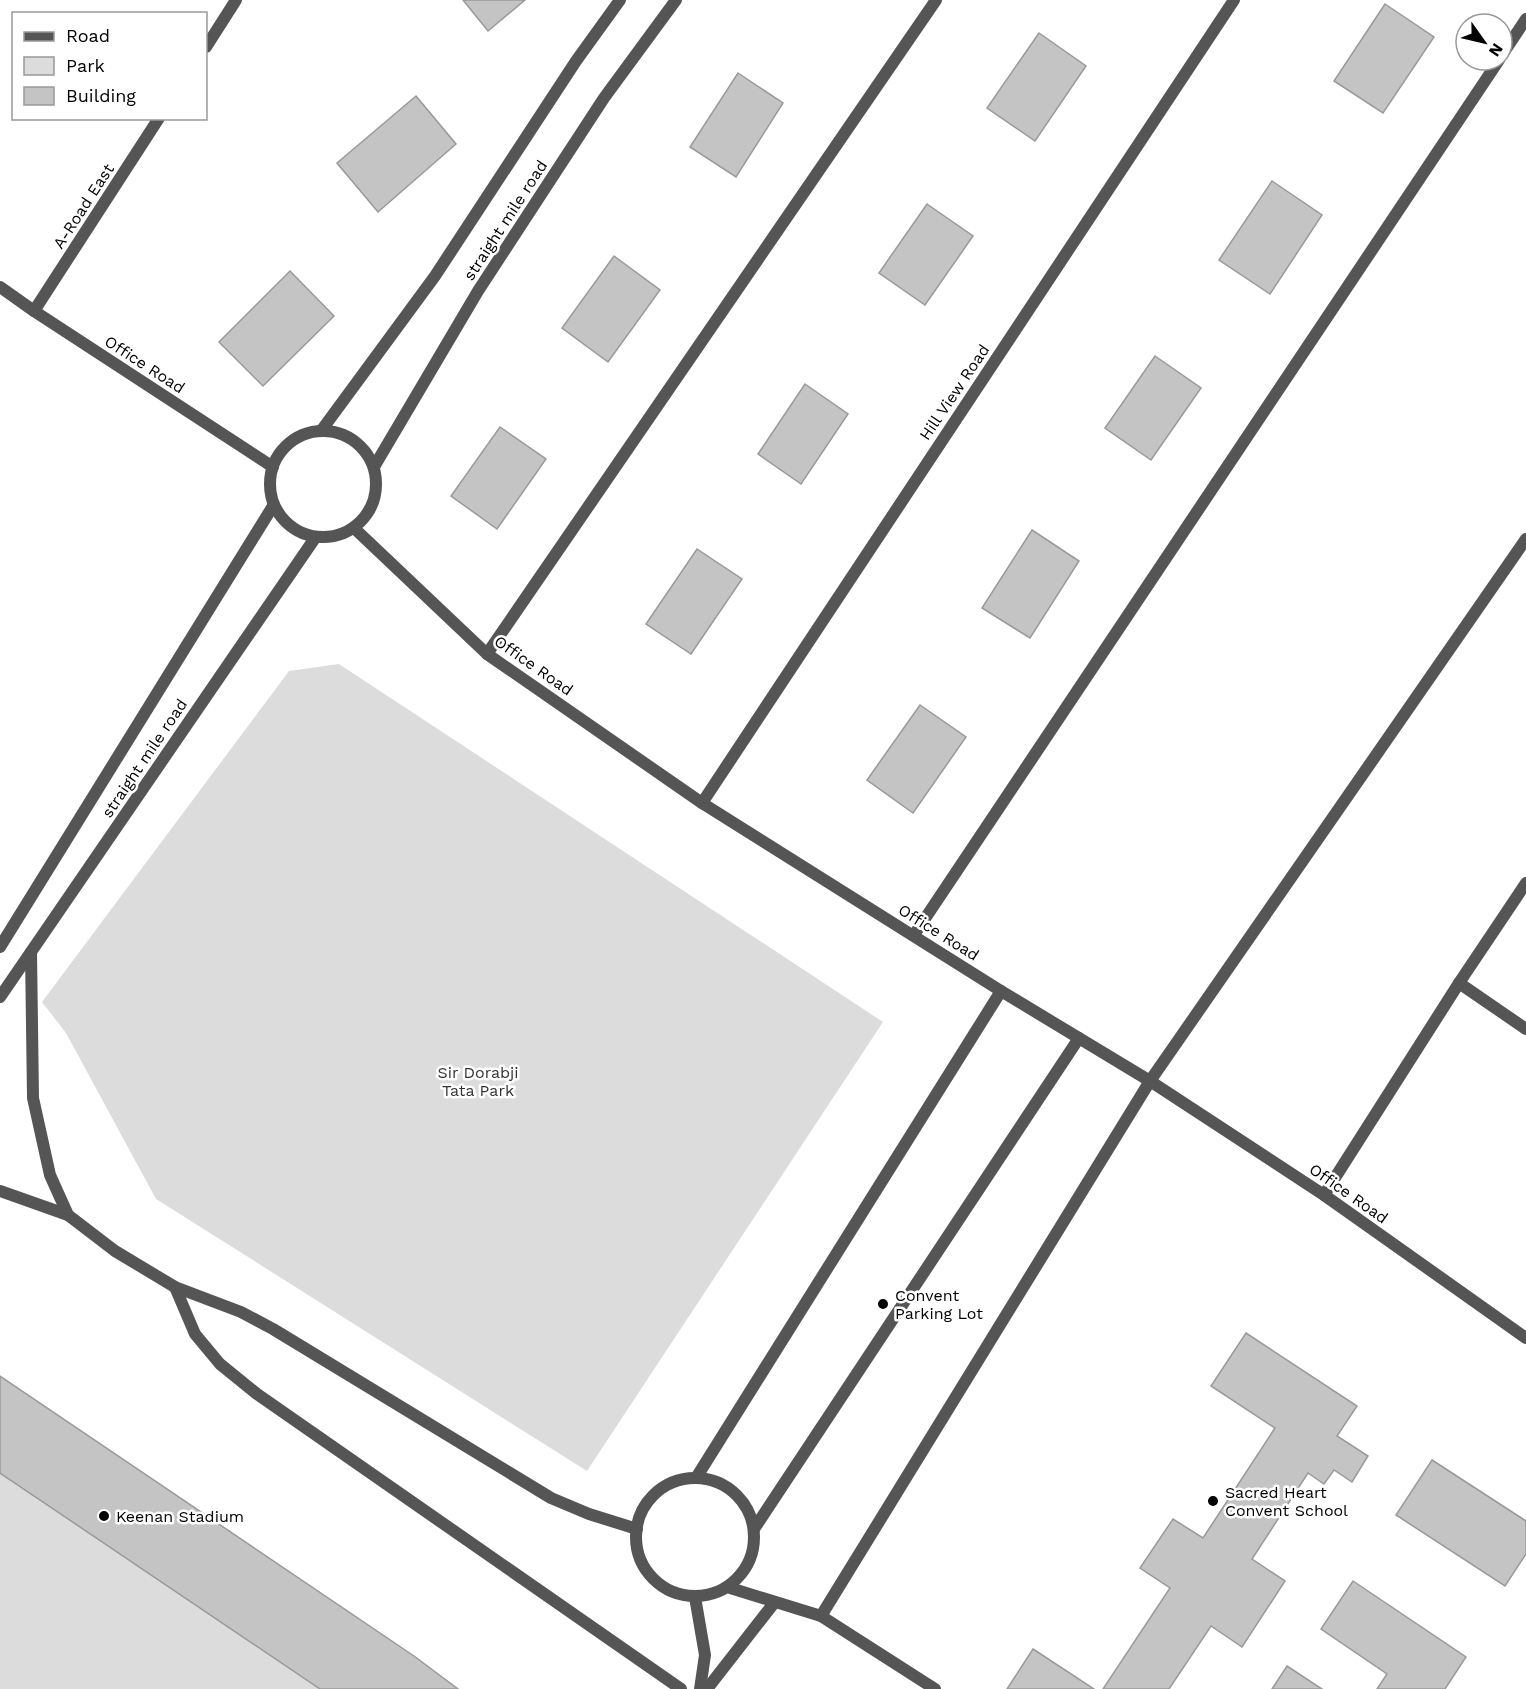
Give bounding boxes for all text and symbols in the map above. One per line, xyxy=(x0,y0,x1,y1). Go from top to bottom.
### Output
legend xyxy=(12,12,207,120)
north arrow xyxy=(1454,12,1514,72)
text: Road xyxy=(66,25,110,46)
text: N xyxy=(1485,40,1507,60)
text: Park xyxy=(66,55,105,76)
text: Building xyxy=(66,85,136,106)
street label: straight mile road xyxy=(460,157,551,284)
street label: A-Road East xyxy=(49,160,118,252)
street label: Office Road xyxy=(101,332,188,397)
street label: Hill View Road xyxy=(915,341,993,444)
street label: Office Road xyxy=(491,631,577,699)
street label: straight mile road xyxy=(98,695,191,821)
street label: Office Road xyxy=(895,900,983,965)
park label: Sir Dorabji Tata Park xyxy=(437,1063,519,1100)
street label: Office Road xyxy=(1306,1159,1392,1227)
place label: Convent Parking Lot xyxy=(895,1286,983,1323)
marker: Convent Parking Lot xyxy=(876,1297,890,1311)
place label: Sacred Heart Convent School xyxy=(1225,1483,1348,1520)
marker: Sacred Heart Convent School xyxy=(1206,1494,1220,1508)
place label: Keenan Stadium xyxy=(116,1507,244,1526)
marker: Keenan Stadium xyxy=(97,1509,111,1523)

